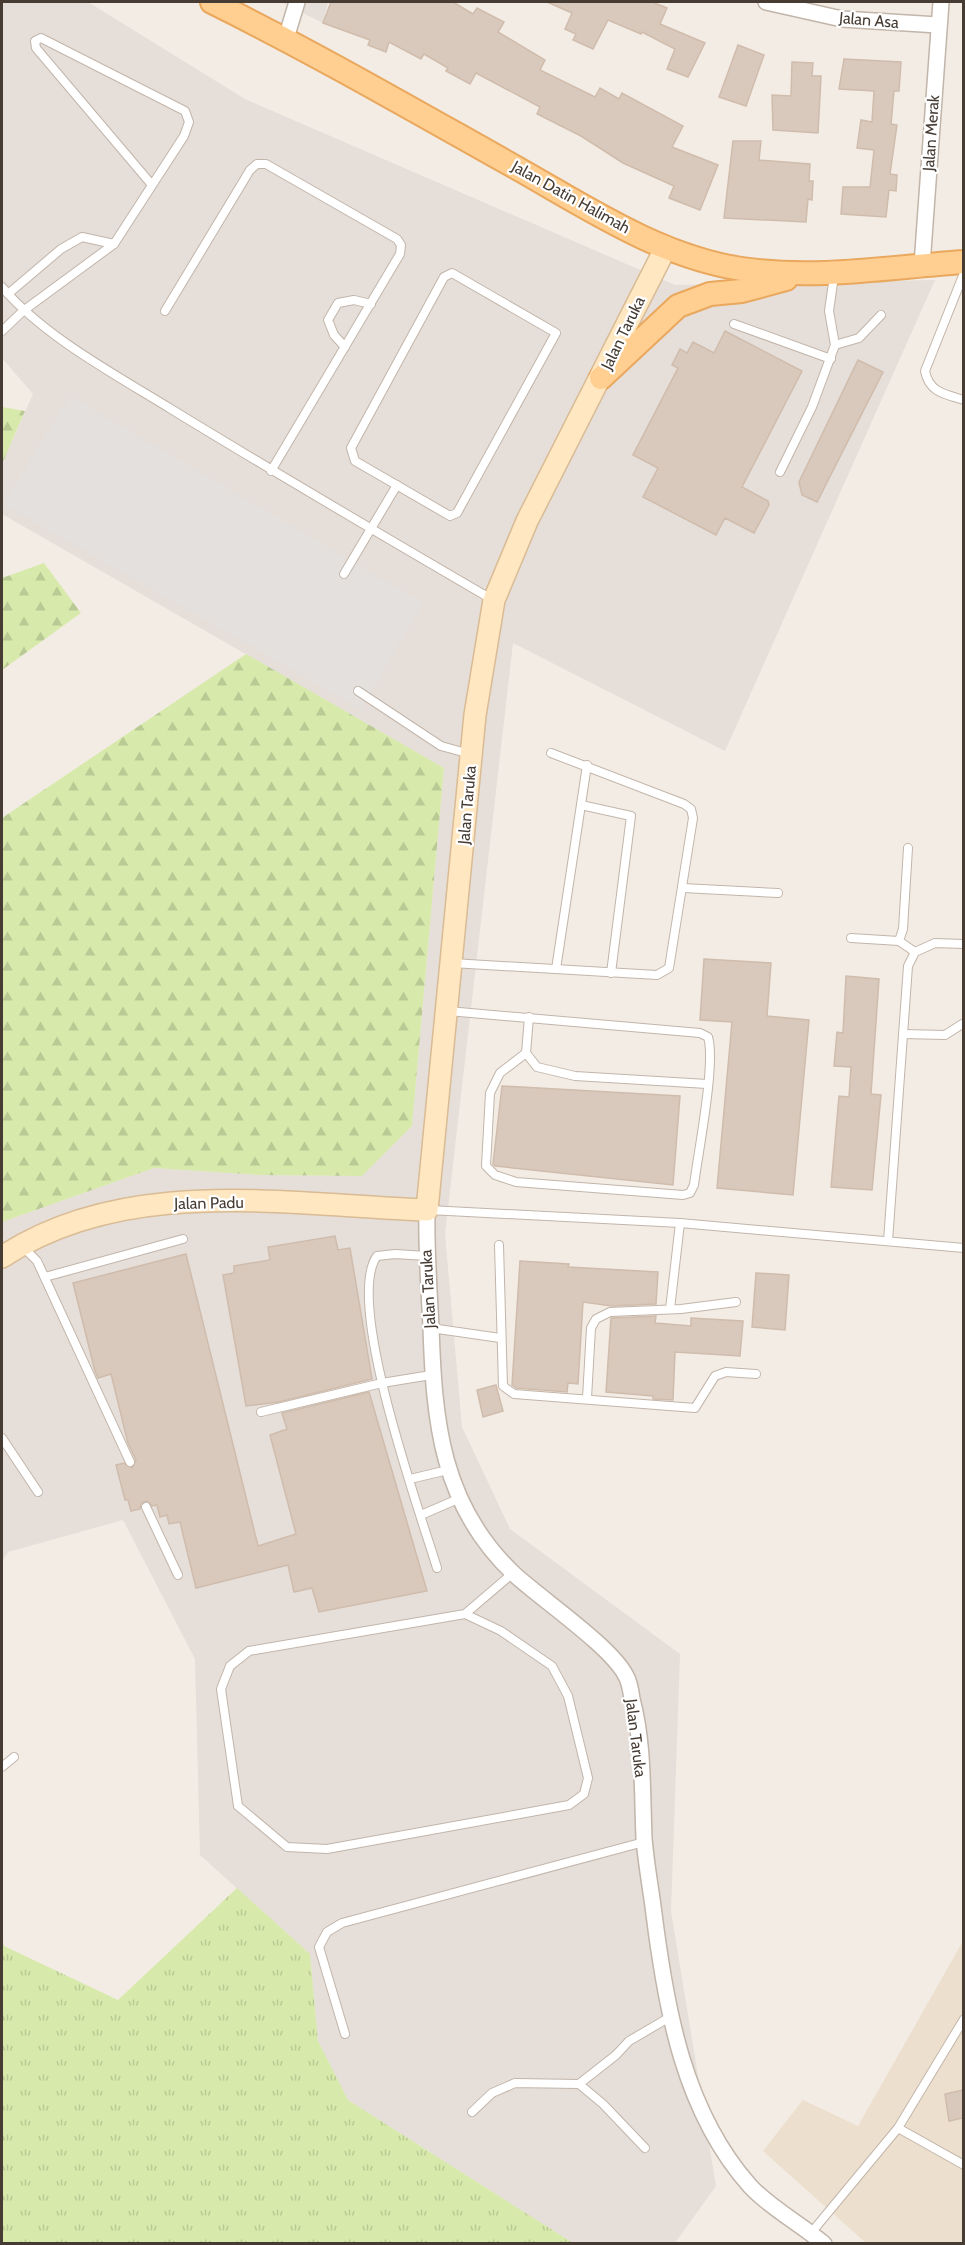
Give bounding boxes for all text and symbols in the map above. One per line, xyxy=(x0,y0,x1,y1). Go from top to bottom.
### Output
street label: Jalan Asa xyxy=(837,8,900,32)
street label: Jalan Merak xyxy=(919,93,943,173)
street label: Jalan Datin Halimah xyxy=(508,156,633,237)
street label: Jalan Taruka xyxy=(597,293,649,374)
street label: Jalan Taruka xyxy=(454,764,480,846)
street label: Jalan Padu xyxy=(173,1193,244,1213)
street label: Jalan Taruka xyxy=(416,1249,440,1330)
street label: Jalan Taruka xyxy=(622,1697,650,1779)

